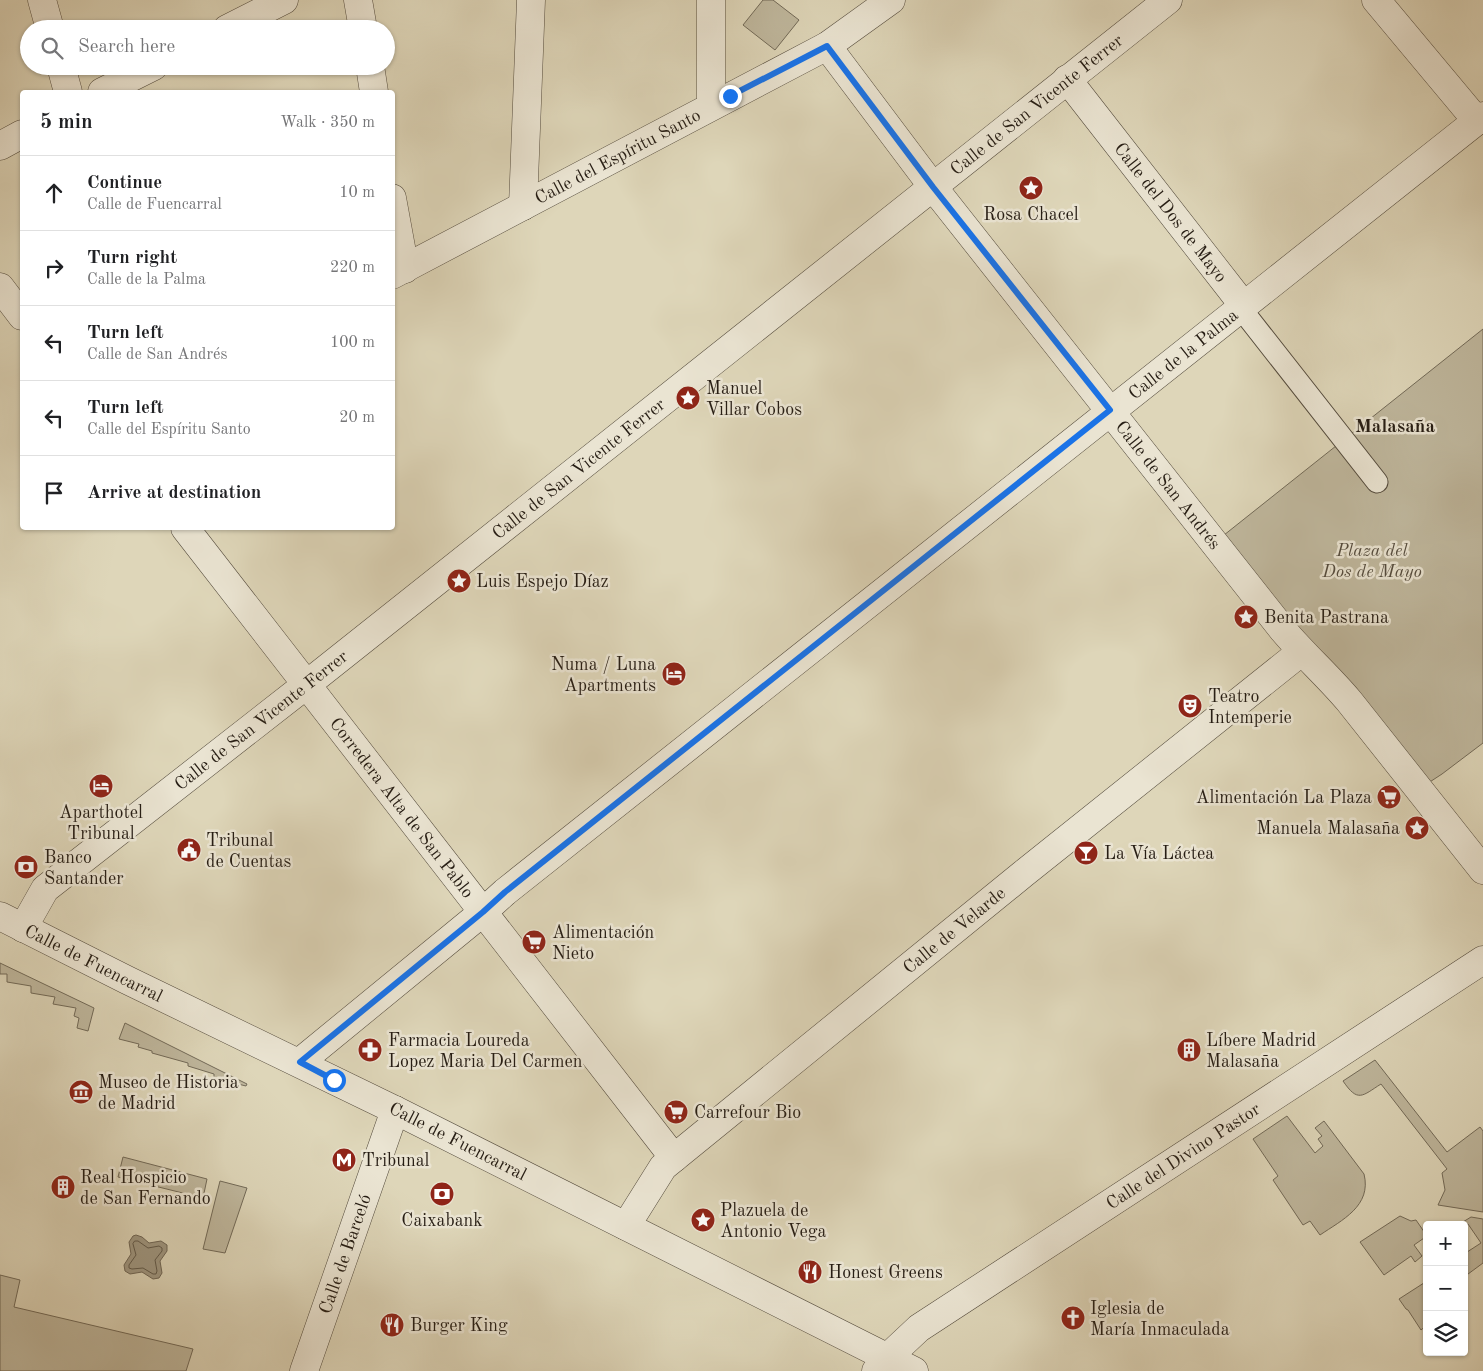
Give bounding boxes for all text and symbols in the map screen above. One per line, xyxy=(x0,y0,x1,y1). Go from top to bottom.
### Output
search box xyxy=(20,20,395,75)
street label: Calle de San Vicente Ferrer xyxy=(947,31,1127,179)
icon: search xyxy=(38,34,66,62)
text: Search here xyxy=(78,38,175,57)
route end xyxy=(719,85,742,108)
street label: Calle del Espíritu Santo xyxy=(532,106,704,208)
text: 5 min xyxy=(40,112,93,133)
text: Walk · 350 m xyxy=(280,115,375,131)
street label: Calle del Dos de Mayo xyxy=(1110,140,1230,286)
text: Continue xyxy=(87,174,162,193)
place icon: Rosa Chacel xyxy=(1018,175,1044,201)
icon: ahead xyxy=(40,179,68,207)
text: 10 m xyxy=(339,185,375,201)
text: Calle de Fuencarral xyxy=(87,197,222,213)
place label: Rosa Chacel xyxy=(983,206,1079,224)
text: Turn right xyxy=(87,249,177,268)
icon: right xyxy=(40,254,68,282)
text: 220 m xyxy=(330,260,375,276)
text: Calle de la Palma xyxy=(87,272,206,288)
street label: Calle de la Palma xyxy=(1126,306,1242,403)
text: Turn left xyxy=(87,324,164,343)
icon: left xyxy=(40,329,68,357)
text: 100 m xyxy=(330,335,375,351)
text: Calle de San Andrés xyxy=(87,347,227,363)
place label: Manuel Villar Cobos xyxy=(706,380,802,419)
place icon: Manuel Villar Cobos xyxy=(675,385,701,411)
street label: Calle de San Vicente Ferrer xyxy=(489,395,669,543)
text: Turn left xyxy=(87,399,164,418)
icon: left xyxy=(40,404,68,432)
text: 20 m xyxy=(339,410,375,426)
street label: Calle de San Andrés xyxy=(1111,418,1224,553)
district label: Malasaña xyxy=(1355,418,1435,437)
text: Calle del Espíritu Santo xyxy=(87,422,251,438)
icon: arrive xyxy=(40,479,68,507)
text: Arrive at destination xyxy=(87,484,261,503)
park label: Plaza del Dos de Mayo xyxy=(1321,542,1422,581)
place icon: Luis Espejo Díaz xyxy=(446,568,472,594)
place label: Luis Espejo Díaz xyxy=(476,573,609,591)
place icon: Benita Pastrana xyxy=(1233,604,1259,630)
place label: Benita Pastrana xyxy=(1264,609,1389,627)
street label: Calle de San Vicente Ferrer xyxy=(172,647,352,794)
place label: Numa / Luna Apartments xyxy=(551,656,656,695)
hotel icon: Numa / Luna Apartments xyxy=(661,661,687,687)
place label: Teatro Intemperie xyxy=(1208,688,1292,727)
theatre icon: Teatro Intemperie xyxy=(1177,693,1203,719)
street label: Corredera Alta de San Pablo xyxy=(326,715,477,902)
hotel icon: Aparthotel Tribunal xyxy=(88,773,114,799)
supermarket icon: Alimentación La Plaza xyxy=(1376,784,1402,810)
place label: Alimentación La Plaza xyxy=(1196,789,1372,807)
place label: Aparthotel Tribunal xyxy=(59,804,143,843)
place icon: Manuela Malasaña xyxy=(1404,815,1430,841)
place label: Manuela Malasaña xyxy=(1257,820,1400,838)
place label: Tribunal de Cuentas xyxy=(206,832,292,871)
public building icon: Tribunal de Cuentas xyxy=(176,837,202,863)
bar icon: La Vía Láctea xyxy=(1073,840,1099,866)
place label: La Vía Láctea xyxy=(1104,845,1214,863)
place label: Banco Santander xyxy=(44,849,124,888)
bank icon: Banco Santander xyxy=(13,854,39,880)
street label: Calle de Velarde xyxy=(900,884,1009,978)
street label: Calle de Fuencarral xyxy=(21,922,165,1006)
place label: Alimentación Nieto xyxy=(552,924,655,963)
supermarket icon: Alimentación Nieto xyxy=(521,929,547,955)
place label: Farmacia Loureda Lopez Maria Del Carmen xyxy=(388,1032,583,1071)
place label: Líbere Madrid Malasaña xyxy=(1206,1032,1316,1071)
pharmacy icon: Farmacia Loureda Lopez Maria Del Carmen xyxy=(357,1037,383,1063)
building icon: Líbere Madrid Malasaña xyxy=(1176,1037,1202,1063)
route start xyxy=(323,1069,346,1092)
place label: Museo de Historia de Madrid xyxy=(98,1074,239,1113)
museum icon: Museo de Historia de Madrid xyxy=(68,1079,94,1105)
street label: Calle de Fuencarral xyxy=(386,1099,529,1184)
supermarket icon: Carrefour Bio xyxy=(663,1099,689,1125)
street label: Calle del Divino Pastor xyxy=(1103,1100,1264,1213)
place label: Carrefour Bio xyxy=(694,1104,801,1122)
metro station icon: Tribunal xyxy=(331,1147,357,1173)
place label: Tribunal xyxy=(362,1152,430,1170)
place label: Real Hospicio de San Fernando xyxy=(80,1169,211,1208)
building icon: Real Hospicio de San Fernando xyxy=(50,1174,76,1200)
bank icon: Caixabank xyxy=(429,1181,455,1207)
street label: Calle de Barceló xyxy=(317,1192,375,1316)
place label: Plazuela de Antonio Vega xyxy=(720,1202,826,1241)
place icon: Plazuela de Antonio Vega xyxy=(690,1207,716,1233)
place label: Caixabank xyxy=(401,1212,483,1230)
map controls xyxy=(1423,1221,1468,1356)
button: + xyxy=(1423,1221,1468,1266)
restaurant icon: Honest Greens xyxy=(797,1259,823,1285)
place label: Honest Greens xyxy=(828,1264,943,1282)
button: − xyxy=(1423,1266,1468,1311)
place label: Iglesia de María Inmaculada xyxy=(1090,1300,1230,1339)
church icon: Iglesia de María Inmaculada xyxy=(1060,1305,1086,1331)
button: layers xyxy=(1423,1311,1468,1356)
restaurant icon: Burger King xyxy=(379,1312,405,1338)
place label: Burger King xyxy=(410,1317,508,1335)

